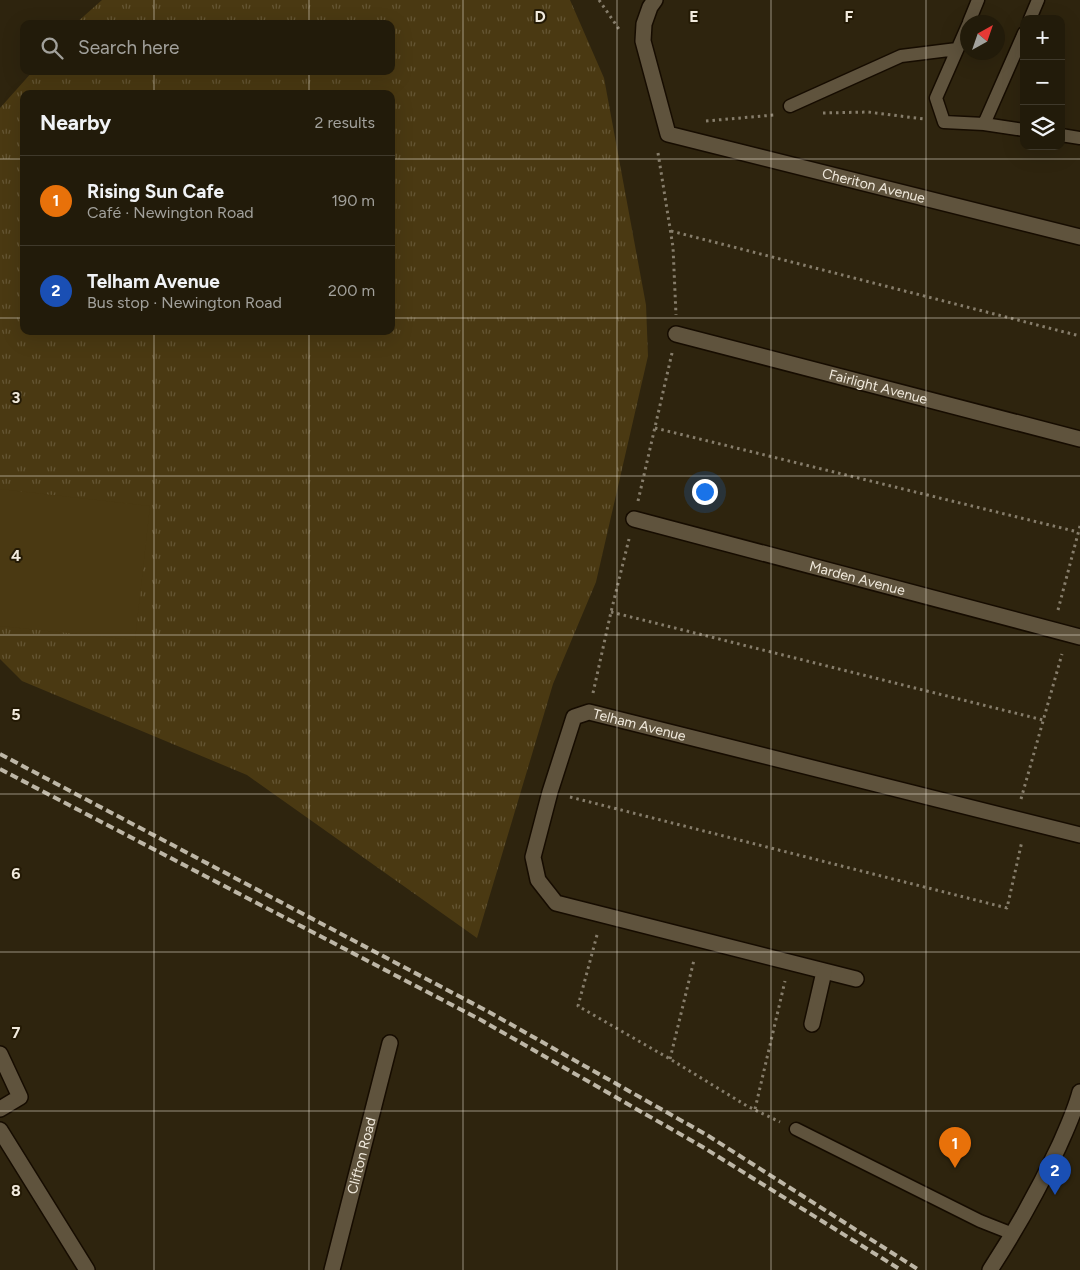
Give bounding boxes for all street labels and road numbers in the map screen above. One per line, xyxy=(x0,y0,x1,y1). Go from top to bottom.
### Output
street label: Cheriton Avenue xyxy=(820,165,927,207)
street label: Fairlight Avenue xyxy=(827,366,930,408)
street label: Marden Avenue xyxy=(808,558,907,599)
street label: Telham Avenue xyxy=(591,705,688,745)
street label: Clifton Road xyxy=(344,1116,380,1196)

